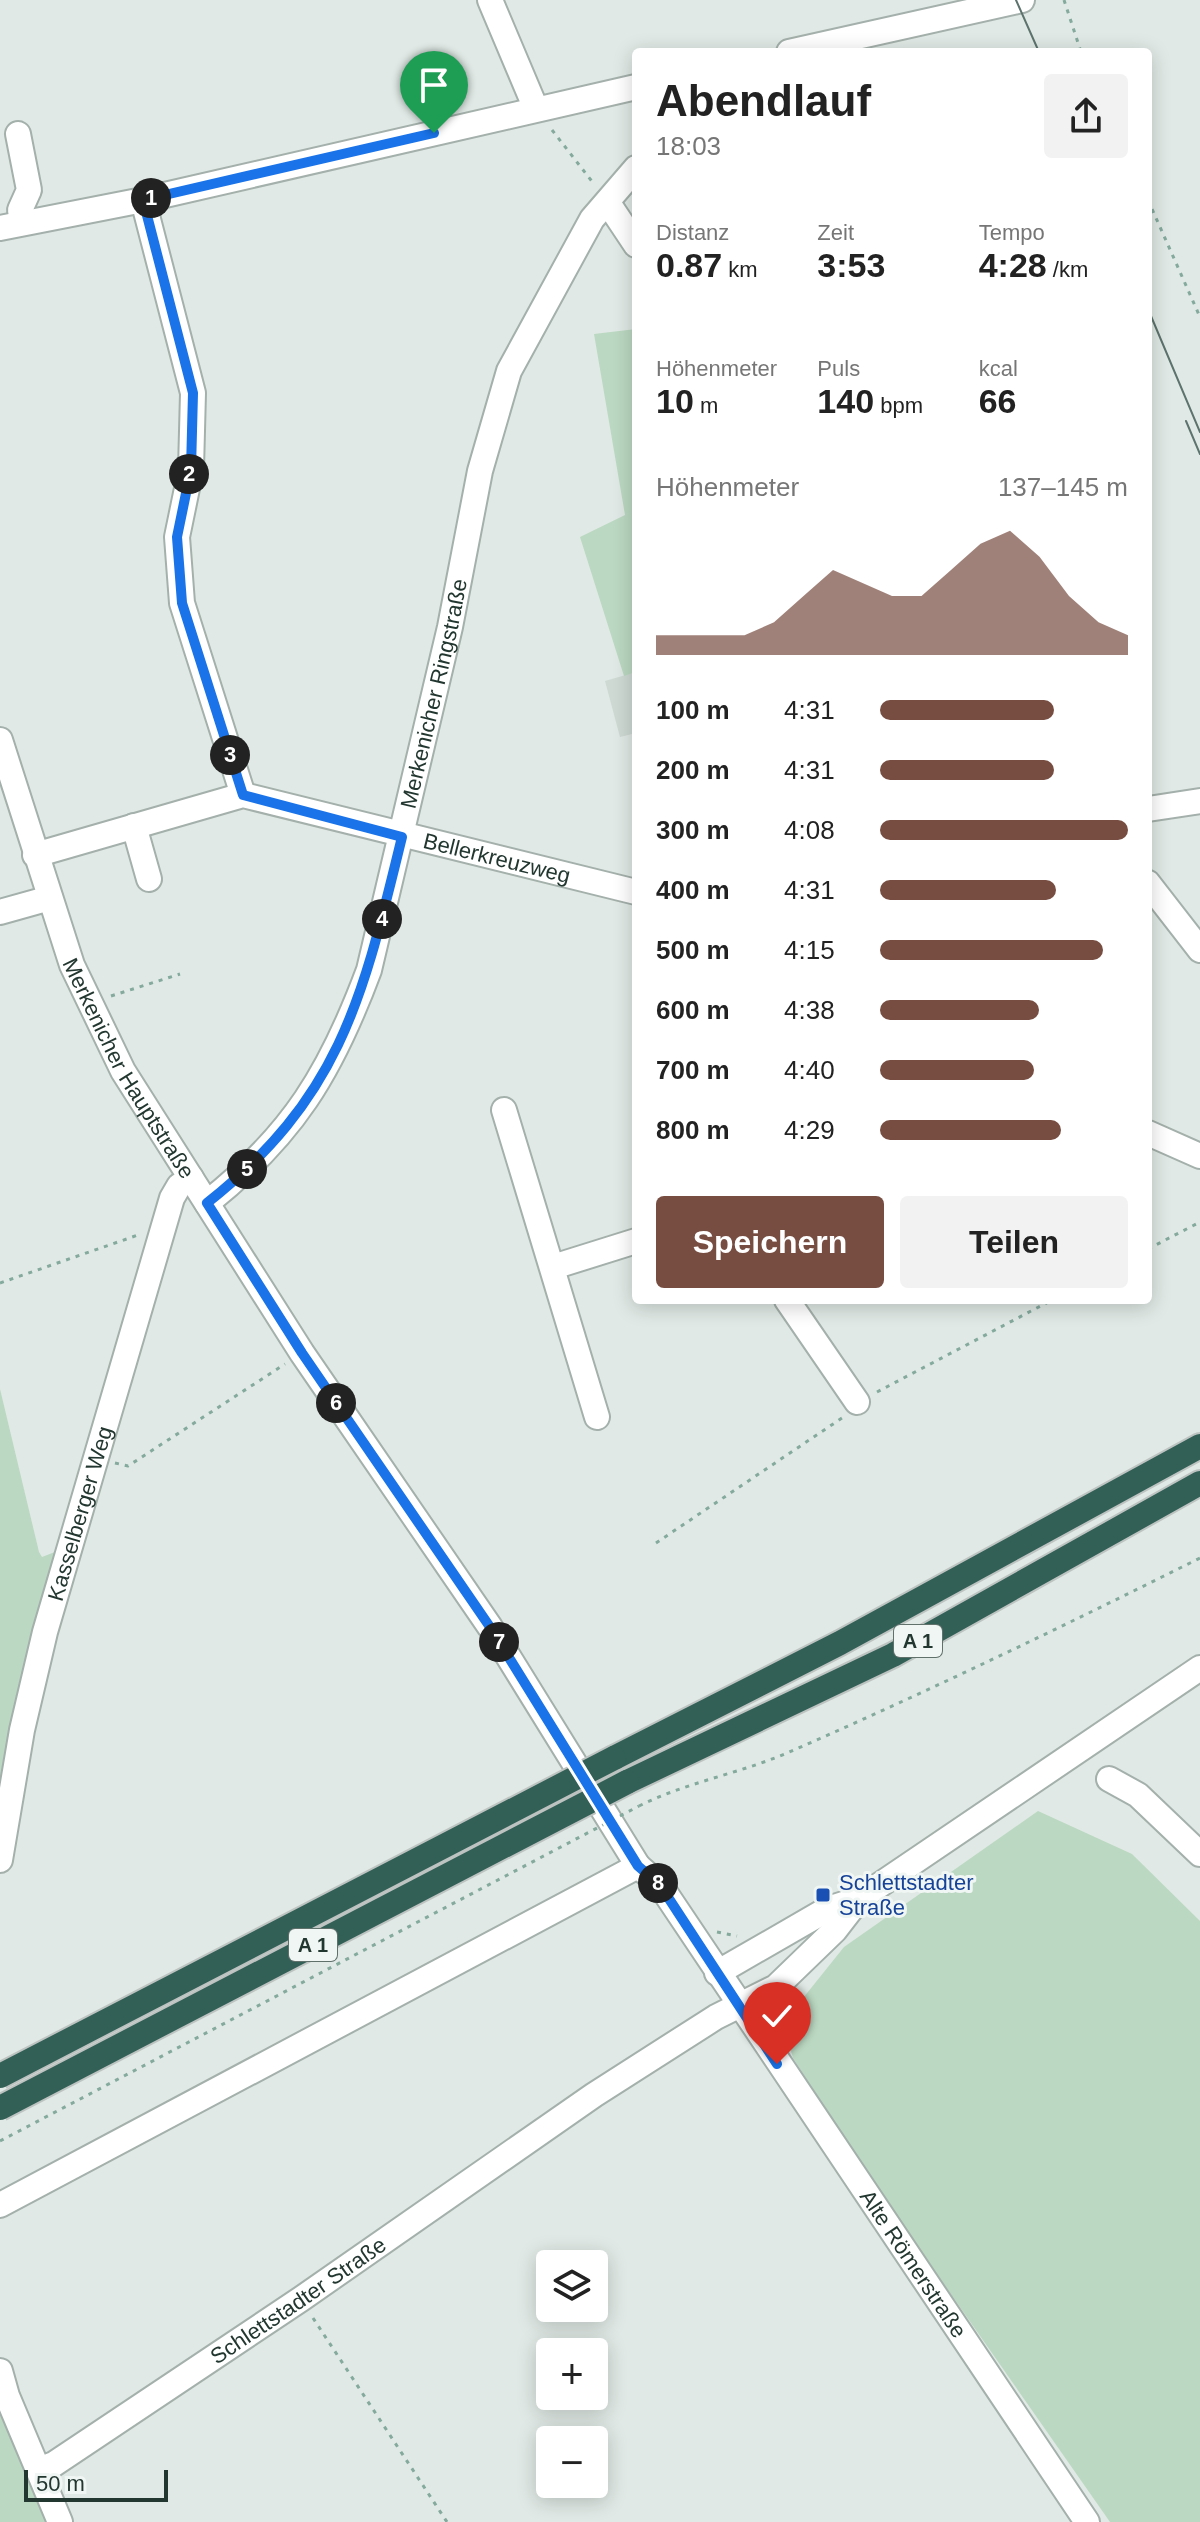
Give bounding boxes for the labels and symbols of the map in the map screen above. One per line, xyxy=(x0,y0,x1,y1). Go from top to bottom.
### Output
pin xyxy=(400,51,468,133)
pin: 1 xyxy=(131,178,171,218)
pin: 2 xyxy=(169,454,209,494)
street label: Merkenicher Ringstraße xyxy=(395,577,472,811)
pin: 3 xyxy=(210,735,250,775)
street label: Bellerkreuzweg xyxy=(421,827,573,888)
pin: 4 xyxy=(362,899,402,939)
street label: Merkenicher Hauptstraße xyxy=(58,954,200,1183)
pin: 5 xyxy=(227,1149,267,1189)
pin: 6 xyxy=(316,1383,356,1423)
street label: Kasselberger Weg xyxy=(42,1423,117,1604)
pin: 7 xyxy=(479,1622,519,1662)
road number: A 1 xyxy=(894,1625,942,1657)
pin: 8 xyxy=(638,1863,678,1903)
place label: Schlettstadter Straße xyxy=(839,1870,974,1920)
marker: Schlettstadter Straße xyxy=(814,1886,832,1904)
road number: A 1 xyxy=(289,1929,337,1961)
pin xyxy=(743,1982,811,2064)
street label: Alte Römerstraße xyxy=(855,2185,972,2342)
street label: Schlettstadter Straße xyxy=(205,2231,390,2369)
scale bar xyxy=(24,2466,168,2502)

